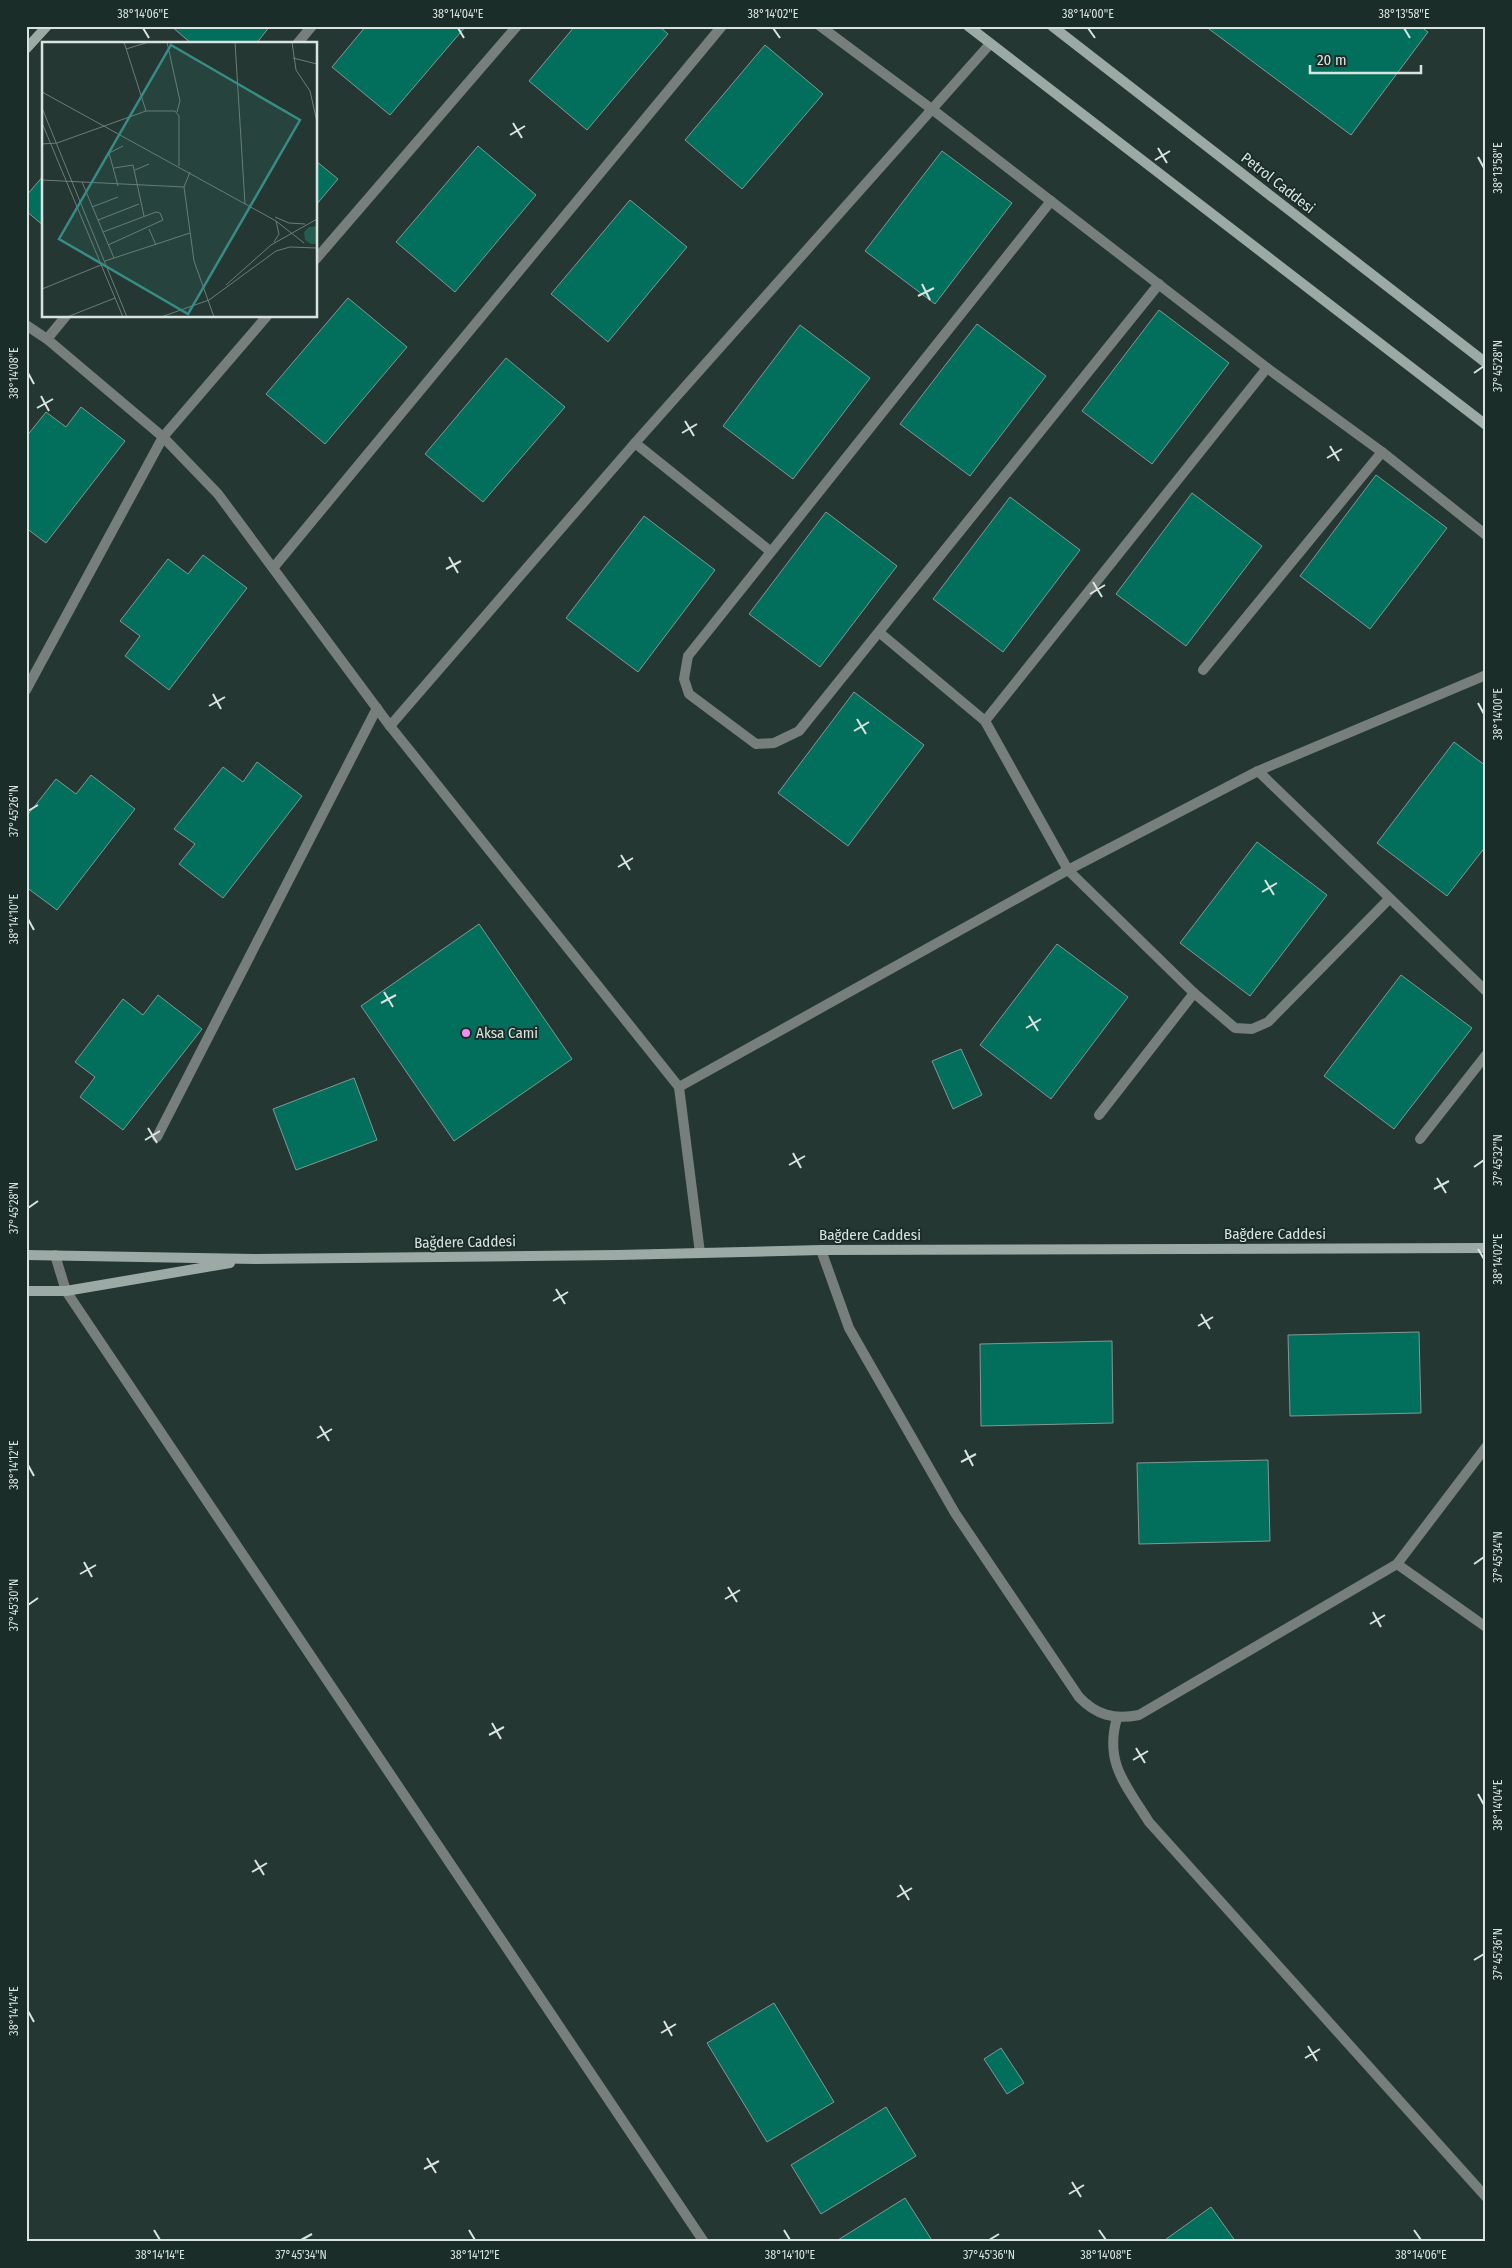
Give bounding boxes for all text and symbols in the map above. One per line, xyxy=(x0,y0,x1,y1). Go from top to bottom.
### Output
text: 38°14'06"E xyxy=(117,7,169,21)
text: 38°14'04"E xyxy=(433,7,484,21)
text: 38°14'02"E xyxy=(748,7,799,21)
text: 38°14'00"E xyxy=(1062,7,1114,21)
text: 38°13'58"E xyxy=(1378,7,1430,21)
inset map xyxy=(42,42,318,318)
scale bar xyxy=(1310,42,1421,74)
text: 20 m xyxy=(1317,51,1347,69)
text: 38°13'58"E xyxy=(1491,142,1505,194)
street label: Petrol Caddesi xyxy=(1238,149,1318,217)
text: 37°45'28"N xyxy=(1491,340,1505,392)
text: 38°14'08"E xyxy=(7,347,21,399)
text: 38°14'00"E xyxy=(1491,688,1505,740)
text: 37°45'26"N xyxy=(7,785,21,837)
text: 38°14'10"E xyxy=(7,893,21,944)
place label: Aksa Cami xyxy=(476,1024,538,1042)
marker: Aksa Cami xyxy=(460,1027,472,1039)
text: 37°45'32"N xyxy=(1491,1134,1505,1186)
text: 37°45'28"N xyxy=(7,1182,21,1234)
street label: Bağdere Caddesi xyxy=(1224,1225,1326,1243)
street label: Bağdere Caddesi xyxy=(819,1226,921,1244)
street label: Bağdere Caddesi xyxy=(414,1232,516,1252)
text: 38°14'02"E xyxy=(1491,1233,1505,1284)
text: 38°14'12"E xyxy=(7,1440,21,1490)
text: 37°45'34"N xyxy=(1491,1531,1505,1583)
text: 37°45'30"N xyxy=(7,1579,21,1631)
text: 38°14'04"E xyxy=(1491,1779,1505,1830)
text: 37°45'36"N xyxy=(1491,1928,1505,1980)
text: 38°14'14"E xyxy=(7,1986,21,2036)
text: 38°14'14"E xyxy=(135,2248,185,2262)
text: 37°45'34"N xyxy=(275,2248,327,2262)
text: 38°14'12"E xyxy=(450,2248,500,2262)
text: 38°14'10"E xyxy=(765,2248,816,2262)
text: 37°45'36"N xyxy=(963,2248,1015,2262)
text: 38°14'08"E xyxy=(1080,2248,1132,2262)
text: 38°14'06"E xyxy=(1395,2248,1447,2262)

